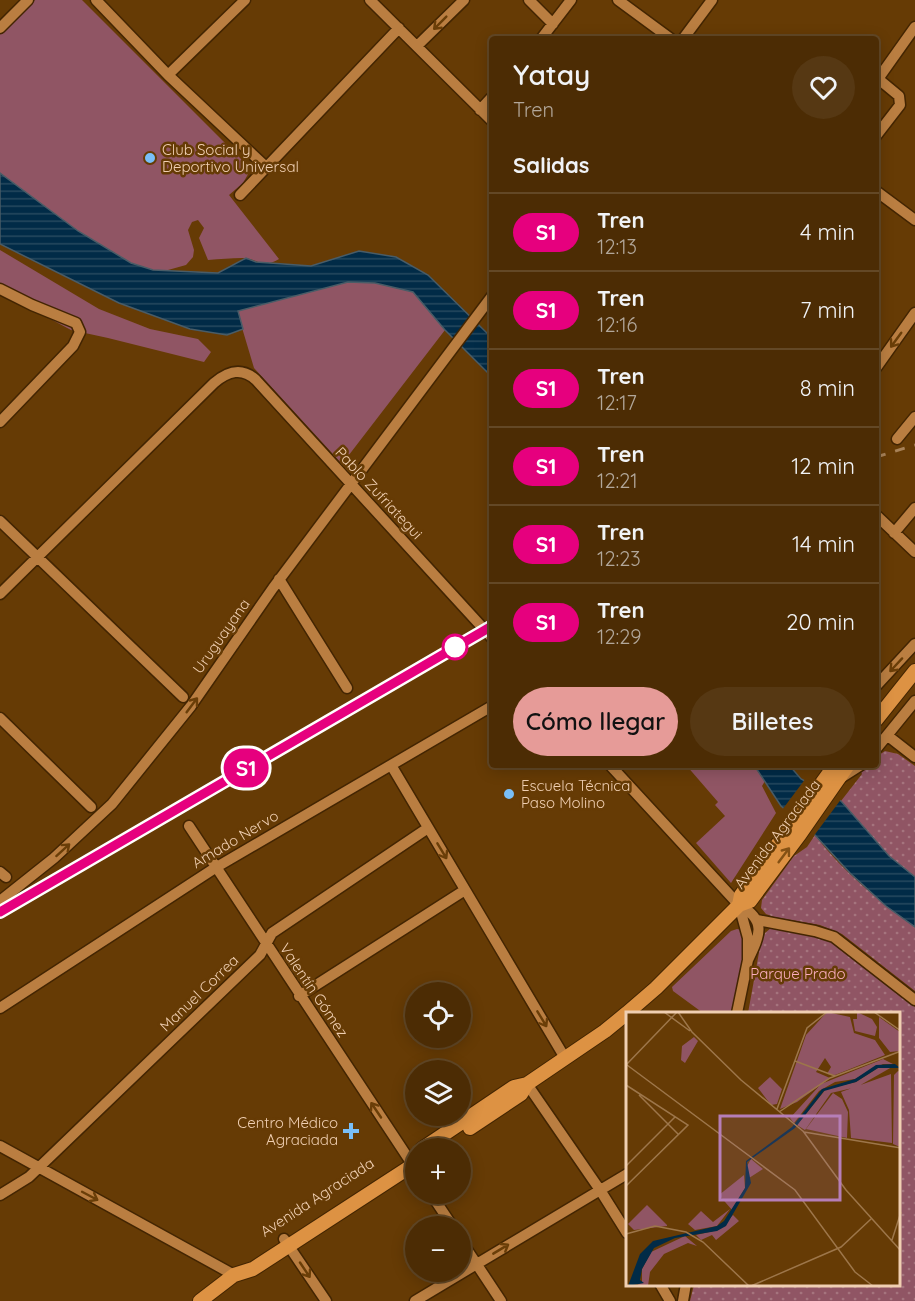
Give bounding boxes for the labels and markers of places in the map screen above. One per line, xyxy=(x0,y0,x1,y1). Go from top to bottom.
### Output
place label: Club Social y Deportivo Universal xyxy=(162,140,299,176)
marker: Club Social y Deportivo Universal xyxy=(143,151,157,165)
unlabelled marker xyxy=(442,634,468,660)
place label: Escuela Técnica Paso Molino xyxy=(521,776,630,812)
marker: Escuela Técnica Paso Molino xyxy=(502,787,516,801)
place label: Centro Médico Agraciada xyxy=(237,1113,338,1149)
marker: Centro Médico Agraciada xyxy=(342,1122,360,1140)

